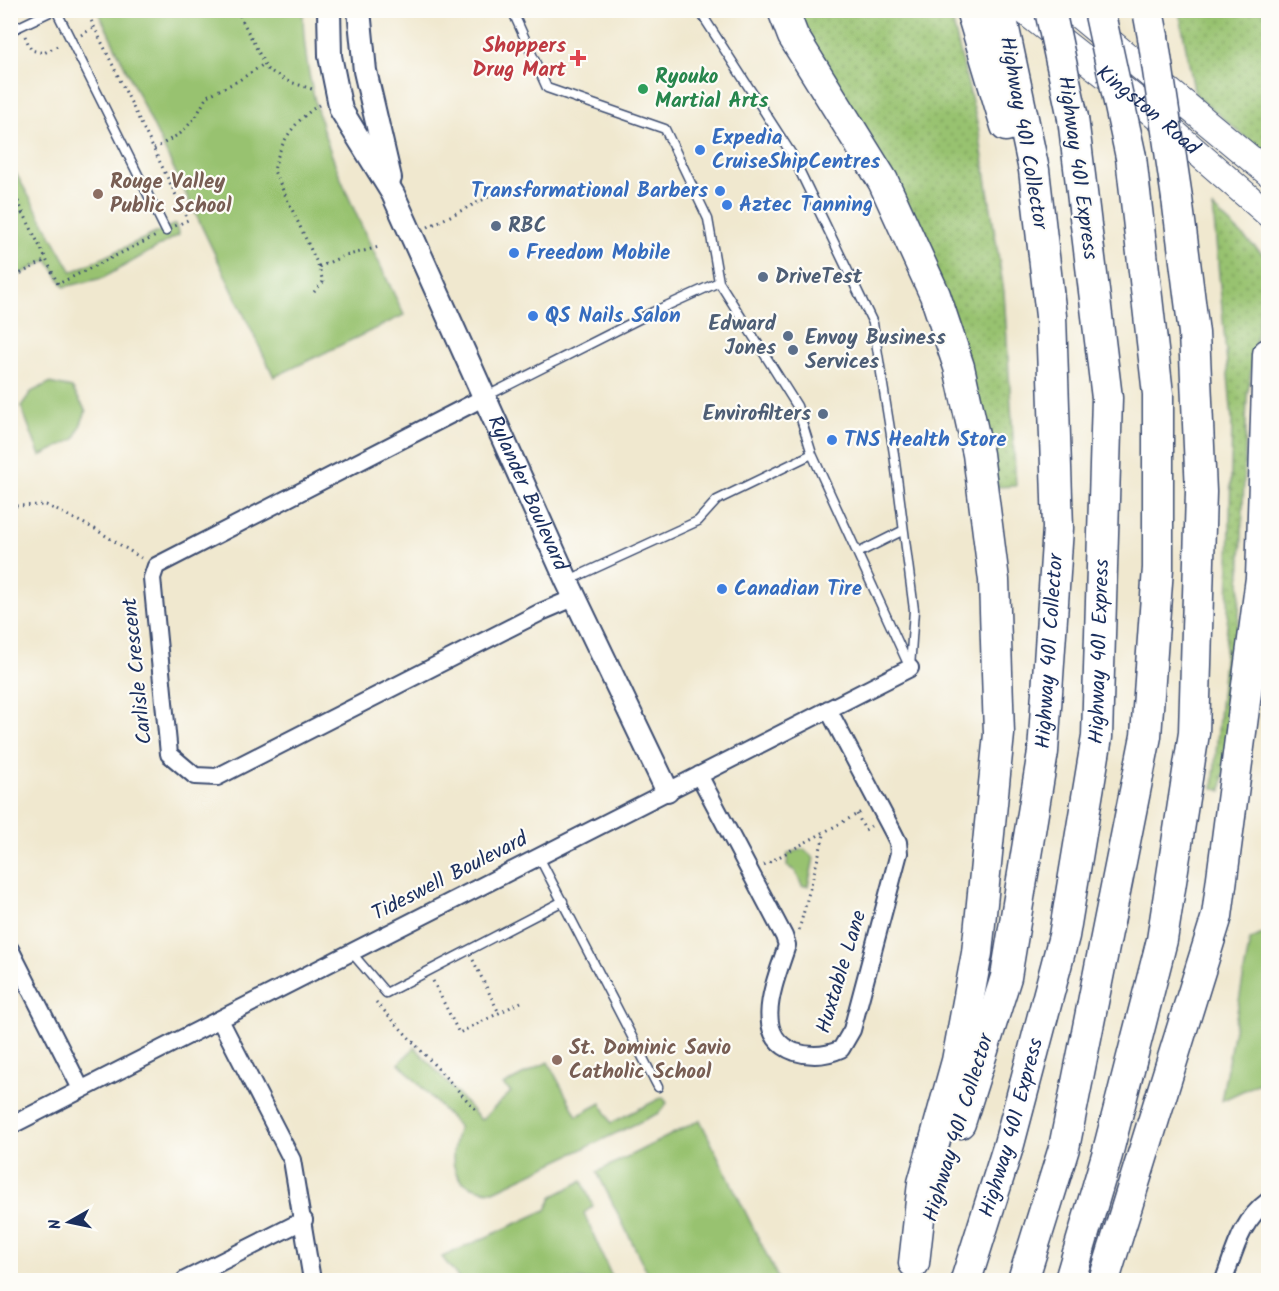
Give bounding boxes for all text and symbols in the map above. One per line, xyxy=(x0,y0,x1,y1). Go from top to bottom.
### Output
place label: Shoppers Drug Mart xyxy=(472,30,567,87)
street label: Highway 401 Collector xyxy=(990,34,1056,233)
marker: Shoppers Drug Mart xyxy=(571,51,585,65)
street label: Kingston Road xyxy=(1088,57,1207,164)
place label: Ryouko Martial Arts xyxy=(655,61,769,118)
street label: Highway 401 Express xyxy=(1048,74,1106,262)
marker: Ryouko Martial Arts xyxy=(636,82,650,96)
place label: Expedia CruiseShipCentres xyxy=(712,122,881,179)
marker: Expedia CruiseShipCentres xyxy=(693,143,707,157)
place label: Rouge Valley Public School xyxy=(110,166,232,223)
place label: Transformational Barbers xyxy=(471,175,708,208)
marker: Transformational Barbers xyxy=(713,184,727,198)
marker: Rouge Valley Public School xyxy=(91,187,105,201)
place label: Aztec Tanning xyxy=(739,189,873,222)
marker: Aztec Tanning xyxy=(720,198,734,212)
place label: RBC xyxy=(508,210,547,243)
marker: RBC xyxy=(489,219,503,233)
place label: Freedom Mobile xyxy=(526,237,670,270)
marker: Freedom Mobile xyxy=(507,246,521,260)
place label: DriveTest xyxy=(775,261,863,294)
marker: DriveTest xyxy=(756,270,770,284)
place label: QS Nails Salon xyxy=(545,300,681,333)
place label: Edward Jones xyxy=(709,308,777,365)
marker: QS Nails Salon xyxy=(526,309,540,323)
place label: Envoy Business Services xyxy=(805,322,946,379)
marker: Edward Jones xyxy=(781,329,795,343)
marker: Envoy Business Services xyxy=(786,343,800,357)
place label: Envirofilters xyxy=(703,398,811,431)
marker: Envirofilters xyxy=(816,407,830,421)
street label: Rylander Boulevard xyxy=(478,410,577,577)
place label: TNS Health Store xyxy=(844,424,1006,457)
marker: TNS Health Store xyxy=(825,433,839,447)
street label: Highway 401 Collector xyxy=(1027,552,1073,750)
street label: Highway 401 Express xyxy=(1080,558,1119,747)
place label: Canadian Tire xyxy=(734,573,862,606)
marker: Canadian Tire xyxy=(715,582,729,596)
street label: Carlisle Crescent xyxy=(114,595,162,746)
street label: Tideswell Boulevard xyxy=(366,823,534,931)
street label: Huxtable Lane xyxy=(808,906,877,1038)
street label: Highway 401 Collector xyxy=(915,1029,1004,1226)
place label: St. Dominic Savio Catholic School xyxy=(569,1032,731,1089)
street label: Highway 401 Express xyxy=(970,1034,1053,1222)
marker: St. Dominic Savio Catholic School xyxy=(550,1053,564,1067)
north arrow xyxy=(39,1192,99,1252)
text: N xyxy=(43,1217,69,1231)

